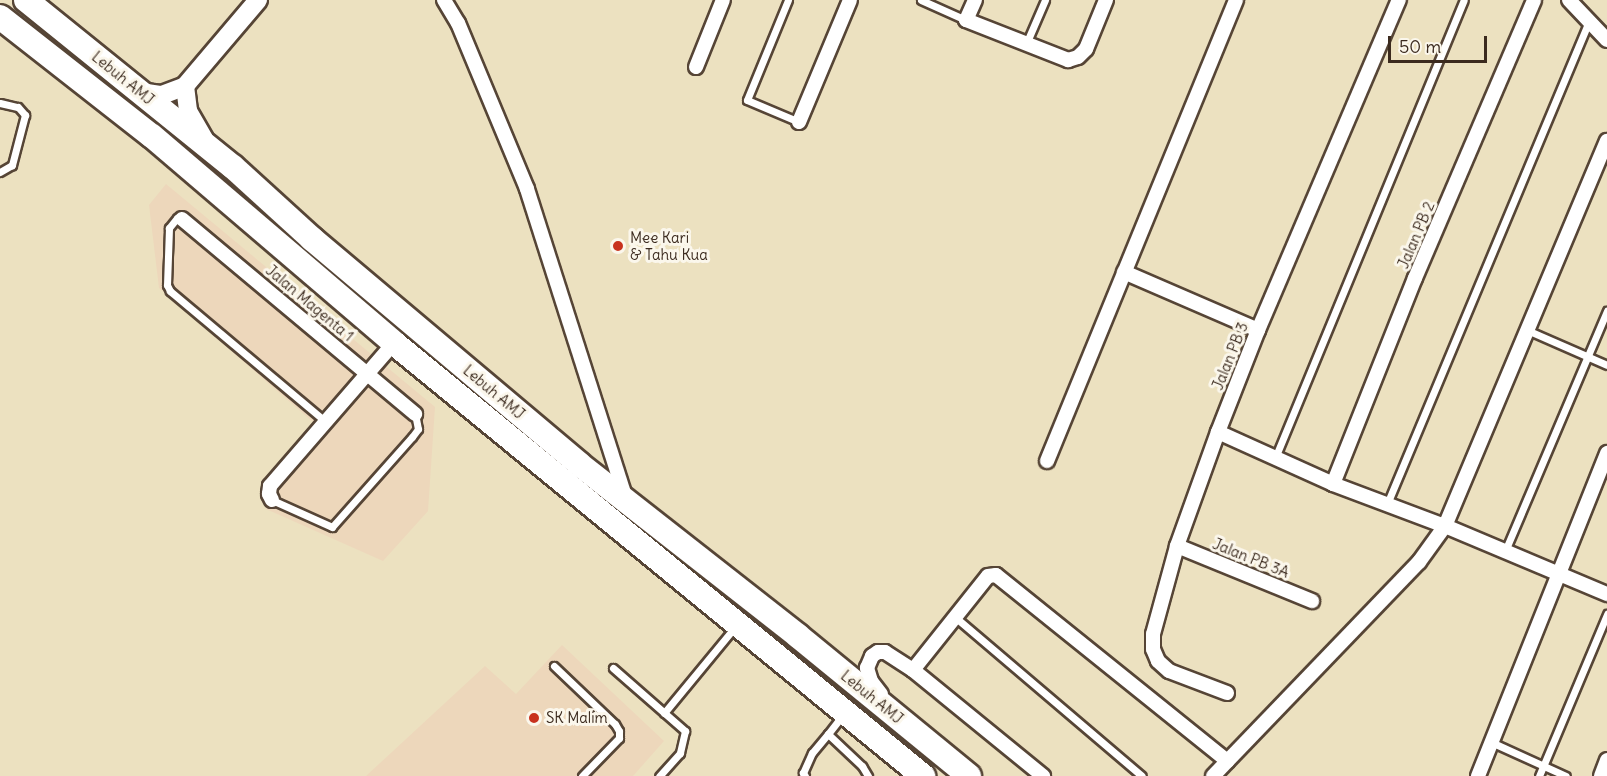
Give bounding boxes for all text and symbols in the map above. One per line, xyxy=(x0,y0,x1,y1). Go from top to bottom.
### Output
scale bar xyxy=(1391,24,1490,62)
text: 50 m xyxy=(1399,35,1441,58)
street label: Lebuh AMJ xyxy=(88,48,158,108)
street label: Jalan PB 2 xyxy=(1394,199,1438,271)
place label: Mee Kari & Tahu Kua xyxy=(630,228,708,263)
marker: Mee Kari & Tahu Kua xyxy=(611,239,625,253)
street label: Jalan Magenta 1 xyxy=(262,261,358,345)
street label: Jalan PB 3 xyxy=(1208,320,1252,392)
street label: Lebuh AMJ xyxy=(460,361,528,423)
street label: Jalan PB 3A xyxy=(1210,535,1292,581)
street label: Lebuh AMJ xyxy=(837,667,907,727)
place label: SK Malim xyxy=(546,709,608,727)
marker: SK Malim xyxy=(527,711,541,725)

